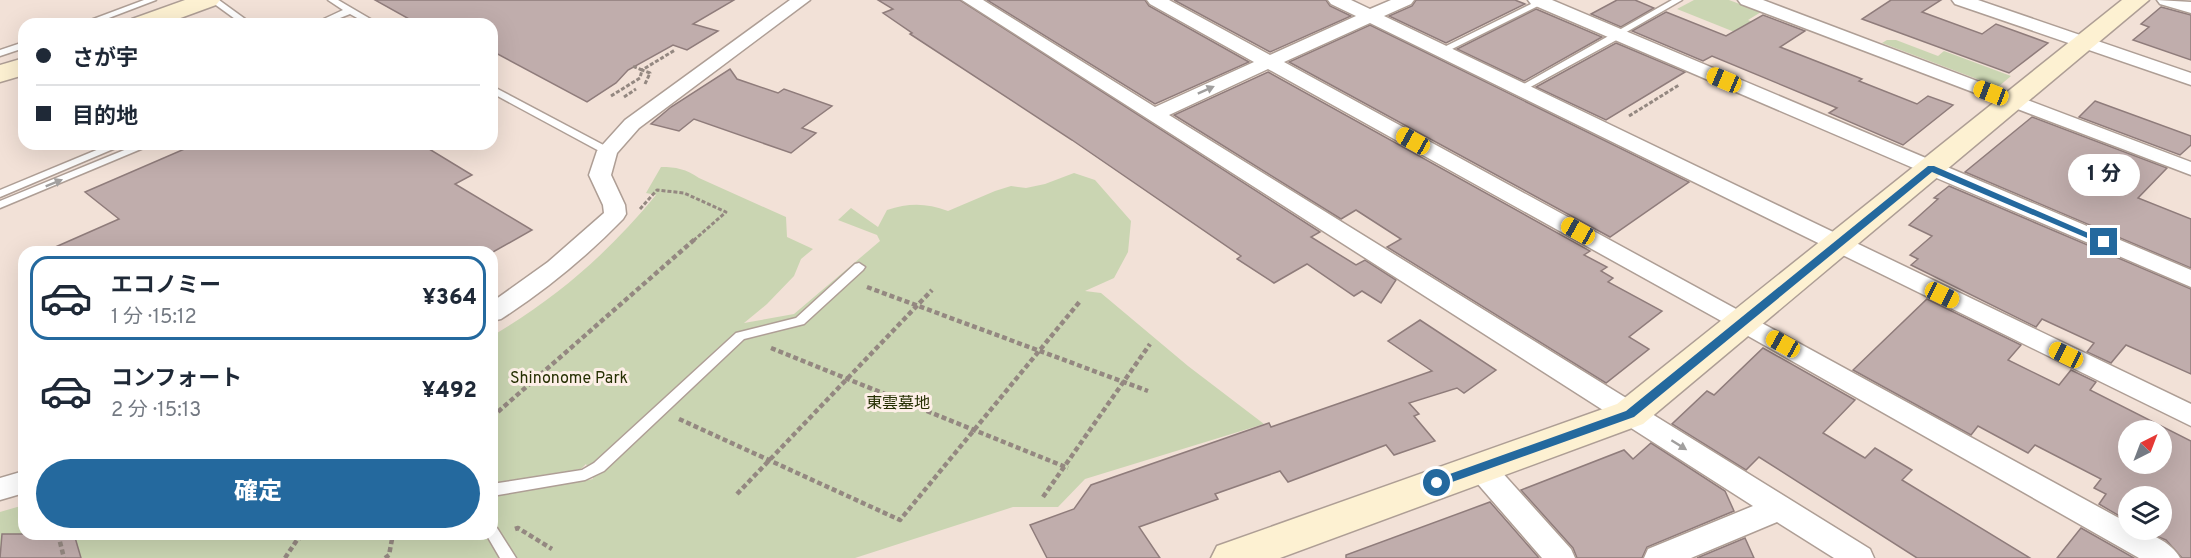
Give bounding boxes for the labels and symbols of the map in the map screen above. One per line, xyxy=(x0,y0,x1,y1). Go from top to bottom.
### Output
car xyxy=(1704,65,1744,95)
car xyxy=(1971,78,2011,108)
one-way arrow xyxy=(1198,86,1215,95)
car xyxy=(1393,124,1433,158)
callout: 1 分 xyxy=(2068,155,2140,197)
one-way arrow xyxy=(45,178,63,187)
car xyxy=(1558,214,1598,248)
route end xyxy=(2090,228,2117,255)
car xyxy=(1922,279,1962,311)
car xyxy=(1763,327,1803,361)
car xyxy=(2046,339,2086,371)
park label: Shinonome Park xyxy=(510,369,628,389)
park label: 東雲墓地 xyxy=(866,394,930,414)
north arrow xyxy=(2118,420,2172,474)
one-way arrow xyxy=(1671,440,1687,451)
route start xyxy=(1423,469,1450,496)

